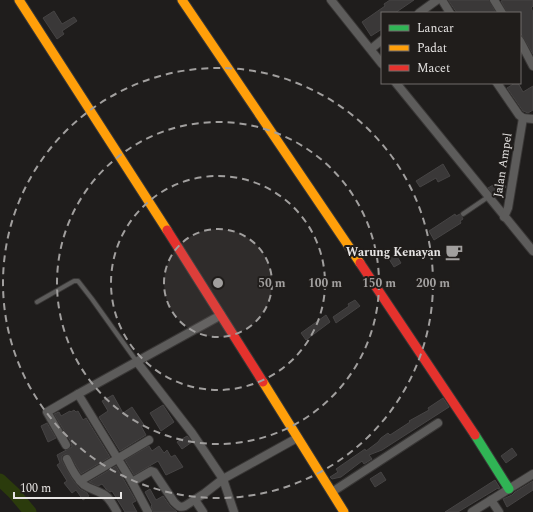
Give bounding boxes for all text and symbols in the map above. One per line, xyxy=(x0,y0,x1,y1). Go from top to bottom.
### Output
legend xyxy=(381,12,521,84)
text: Lancar xyxy=(417,19,454,38)
text: Padat xyxy=(417,39,447,58)
text: Macet xyxy=(417,59,450,78)
street label: Jalan Ampel xyxy=(489,131,517,199)
cafe icon: Warung Kenayan xyxy=(444,242,464,262)
place label: Warung Kenayan xyxy=(346,243,442,262)
text: 50 m xyxy=(258,274,286,293)
text: 100 m xyxy=(308,274,342,293)
text: 150 m xyxy=(362,274,396,293)
text: 200 m xyxy=(416,274,450,293)
centre of rings xyxy=(211,276,225,290)
scale bar xyxy=(14,474,121,500)
text: 100 m xyxy=(20,479,51,498)

